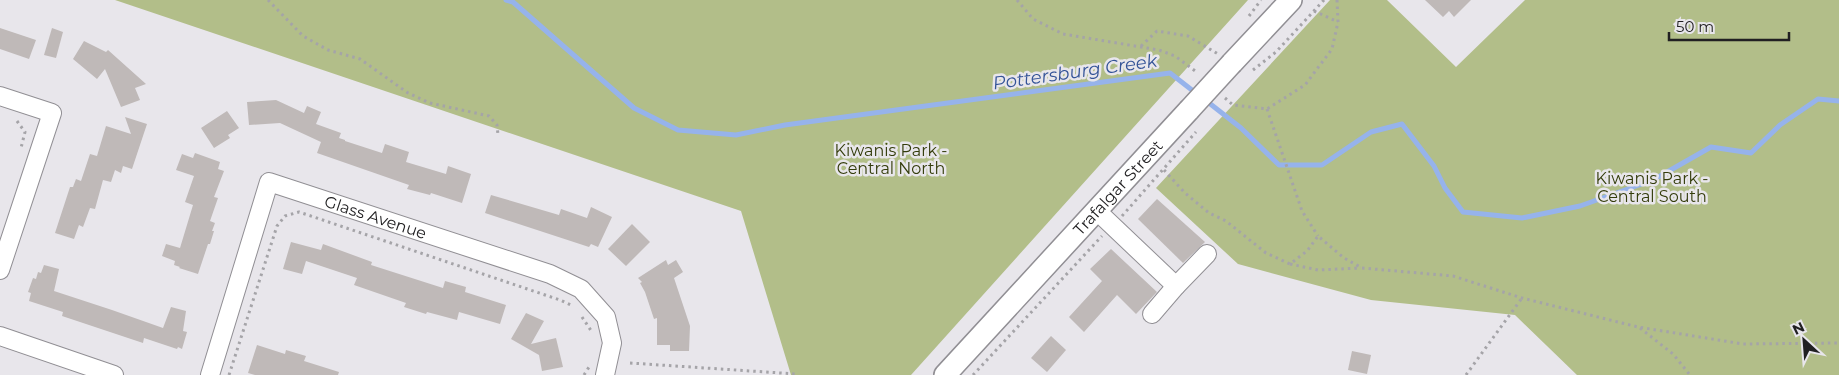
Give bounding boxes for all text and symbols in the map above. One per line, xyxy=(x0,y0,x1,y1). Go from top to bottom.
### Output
scale bar xyxy=(1669,10,1789,42)
text: 50 m xyxy=(1676,17,1714,36)
water label: Pottersburg Creek xyxy=(991,49,1160,94)
street label: Trafalgar Street xyxy=(1069,135,1167,239)
park label: Kiwanis Park - Central North xyxy=(835,141,947,178)
park label: Kiwanis Park - Central South xyxy=(1596,169,1708,206)
street label: Glass Avenue xyxy=(322,191,429,242)
north arrow xyxy=(1779,315,1829,365)
text: N xyxy=(1789,318,1807,339)

